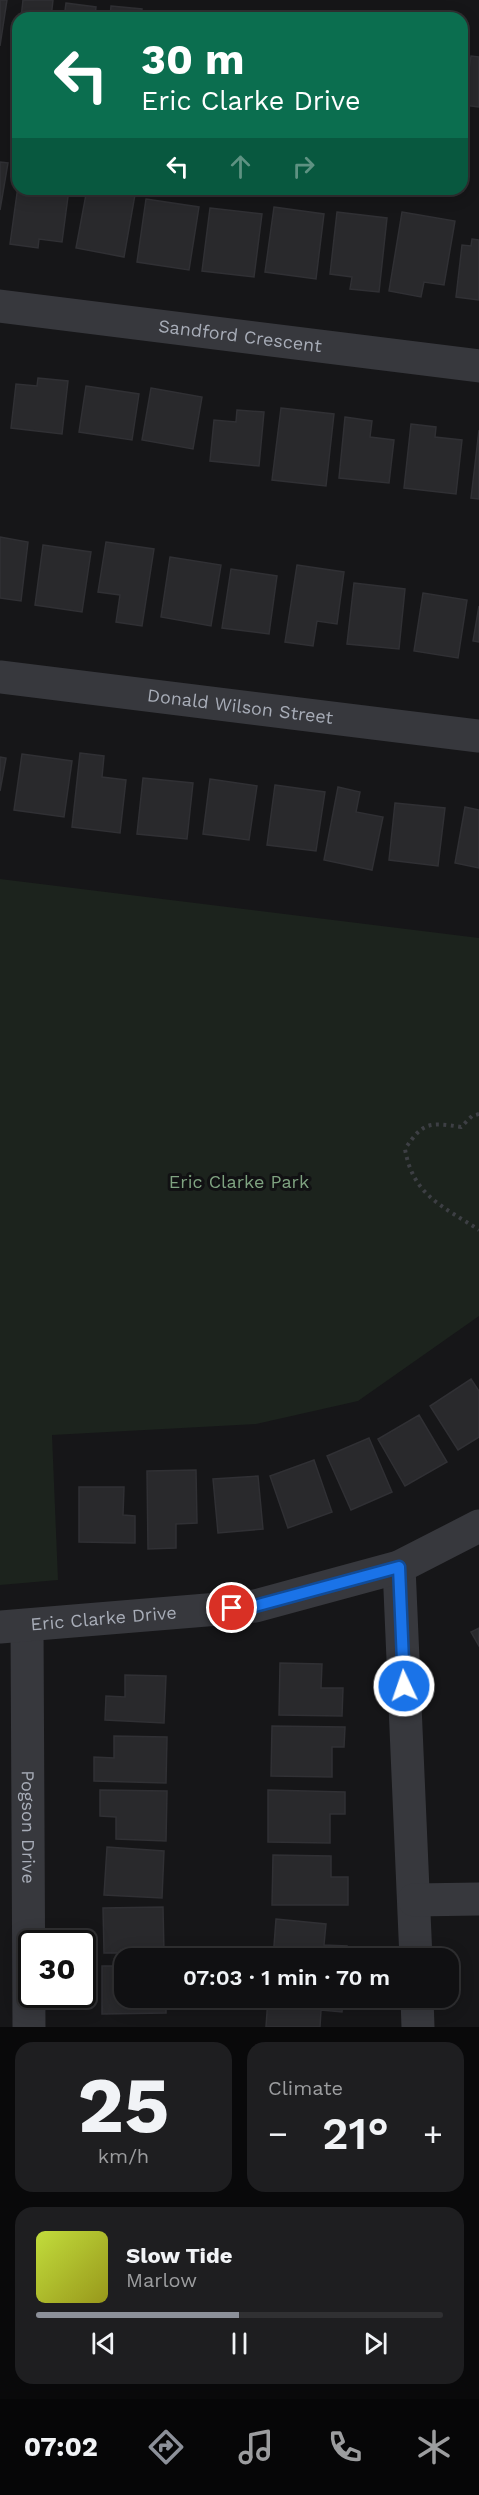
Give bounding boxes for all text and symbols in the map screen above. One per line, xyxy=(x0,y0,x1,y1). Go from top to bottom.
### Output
text: 30 m xyxy=(141,35,245,84)
icon: left xyxy=(42,36,120,114)
text: Eric Clarke Drive xyxy=(141,85,361,117)
icon: left xyxy=(161,150,194,183)
icon: ahead xyxy=(224,150,257,183)
icon: right xyxy=(287,150,320,183)
street label: Sandford Crescent xyxy=(157,315,324,356)
street label: Donald Wilson Street xyxy=(146,684,335,728)
park label: Eric Clarke Park xyxy=(169,1171,309,1192)
pin xyxy=(206,1582,257,1633)
icon: arrive xyxy=(215,1591,248,1624)
street label: Eric Clarke Drive xyxy=(30,1601,177,1634)
position arrow xyxy=(372,1654,436,1718)
street label: Pogson Drive xyxy=(18,1770,39,1884)
speed limit sign: 30 xyxy=(18,1930,96,2008)
text: 07:03 · 1 min · 70 m xyxy=(183,1965,390,1990)
text: 25 xyxy=(78,2059,169,2151)
text: Climate xyxy=(268,2076,343,2100)
text: 21° xyxy=(322,2107,389,2160)
text: − xyxy=(268,2114,288,2153)
text: + xyxy=(423,2114,443,2153)
text: km/h xyxy=(98,2144,149,2168)
text: Slow Tide xyxy=(126,2243,233,2268)
text: Marlow xyxy=(126,2268,197,2292)
icon: previous xyxy=(87,2327,120,2360)
icon: pause xyxy=(223,2327,256,2360)
icon: next xyxy=(359,2327,392,2360)
icon: directions xyxy=(145,2426,187,2468)
icon: music xyxy=(235,2426,277,2468)
icon: phone xyxy=(324,2426,366,2468)
icon: climate xyxy=(413,2426,455,2468)
text: 07:02 xyxy=(24,2431,98,2463)

